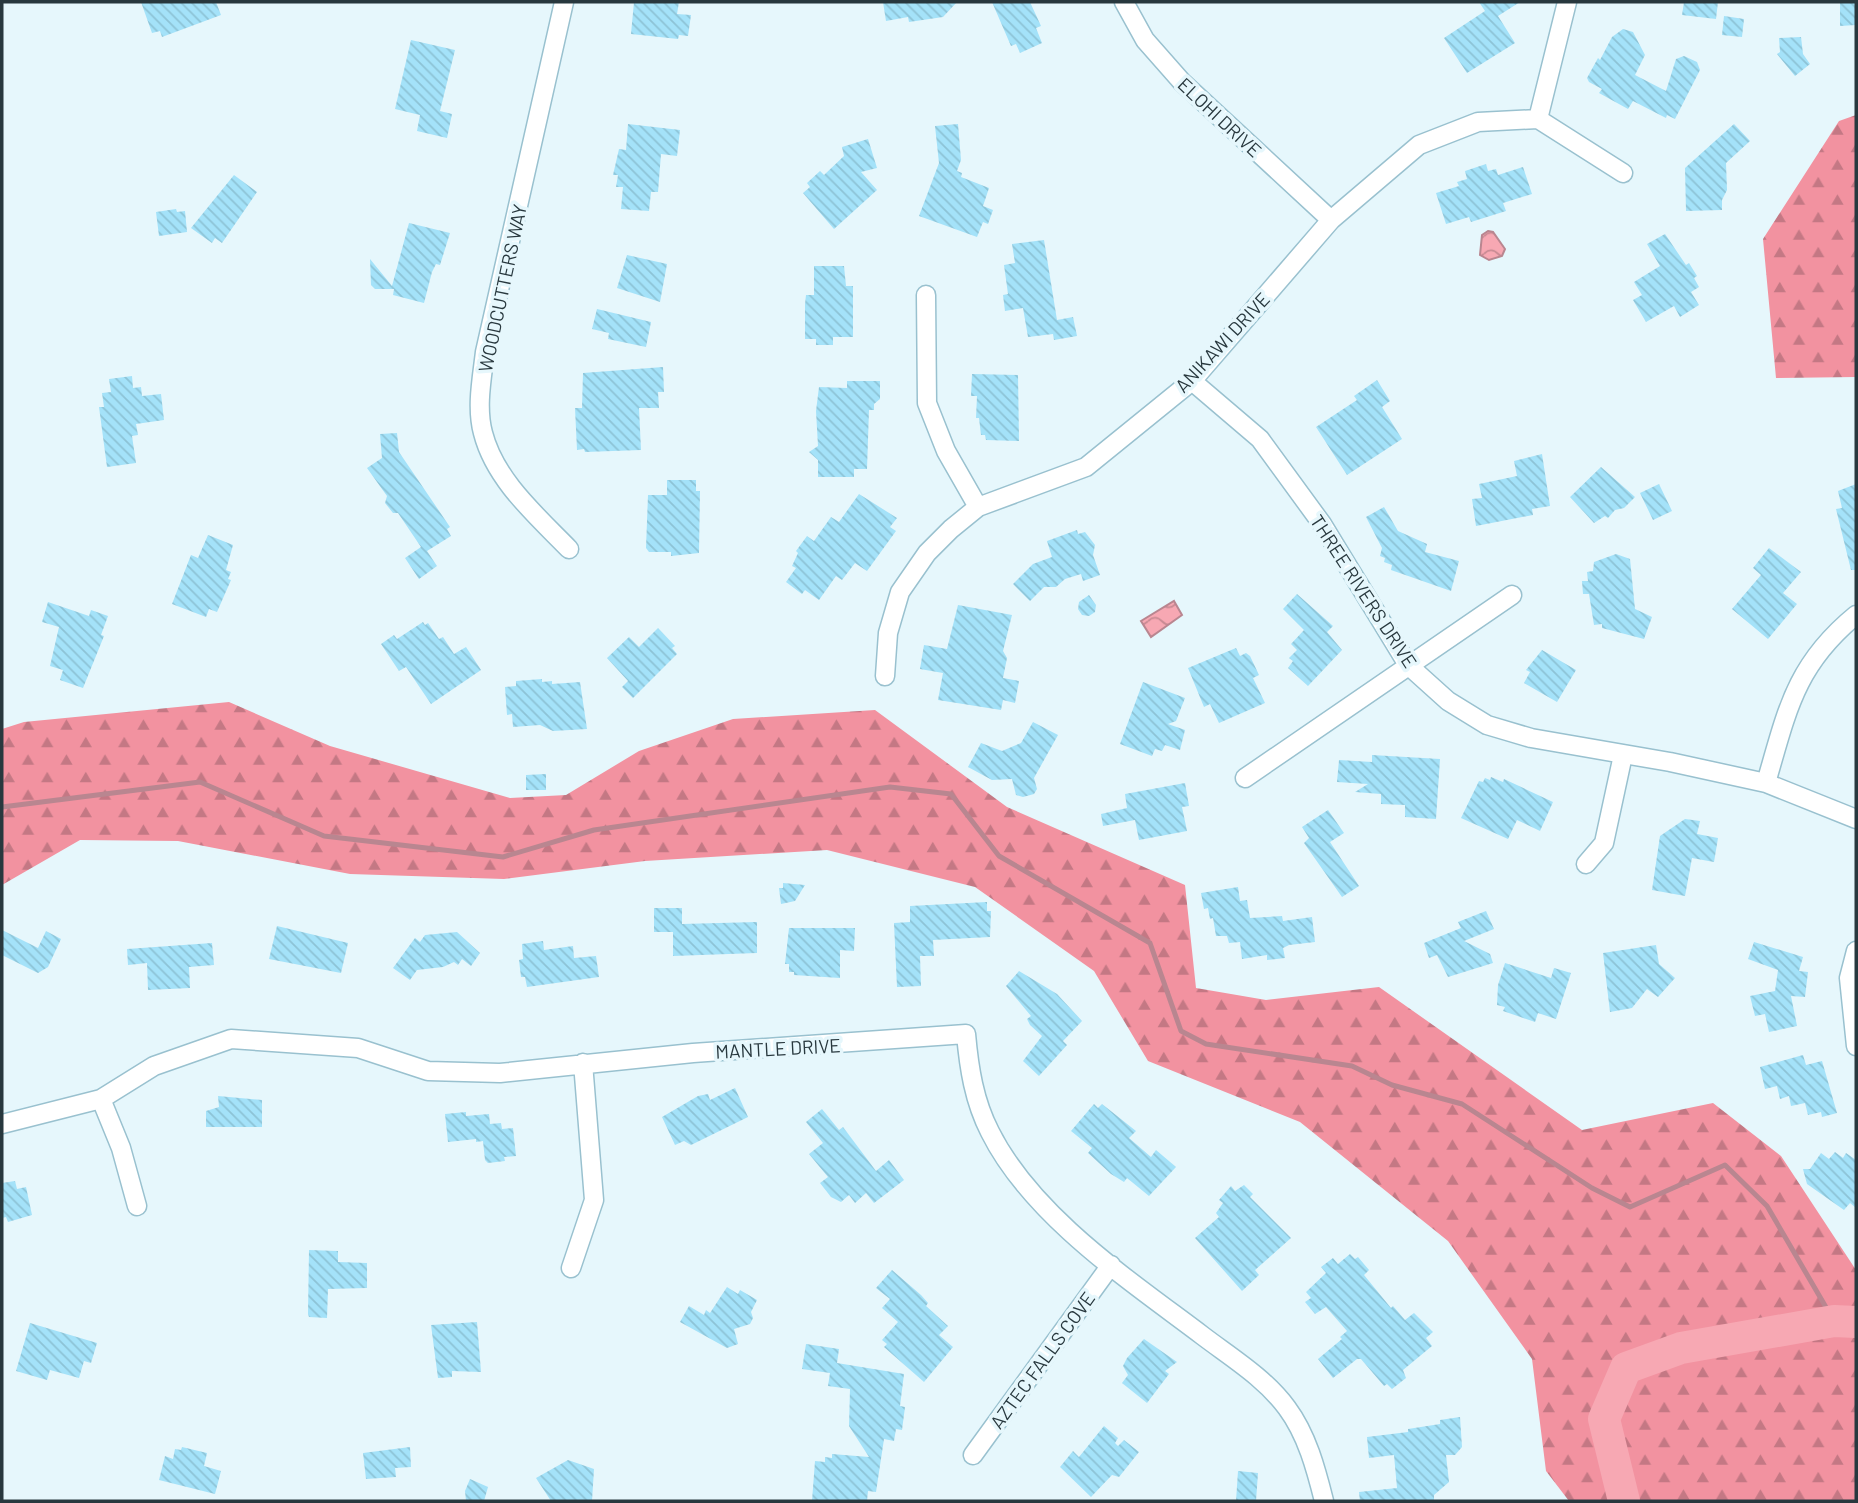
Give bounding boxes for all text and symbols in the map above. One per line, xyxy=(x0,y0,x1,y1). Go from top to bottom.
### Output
street label: ELOHI DRIVE xyxy=(1173,72,1267,162)
street label: WOODCUTTERS WAY xyxy=(473,202,531,374)
street label: ANIKAWI DRIVE xyxy=(1170,287,1274,397)
street label: THREE RIVERS DRIVE xyxy=(1306,510,1422,672)
street label: MANTLE DRIVE xyxy=(715,1033,841,1063)
street label: AZTEC FALLS COVE xyxy=(985,1287,1099,1433)

